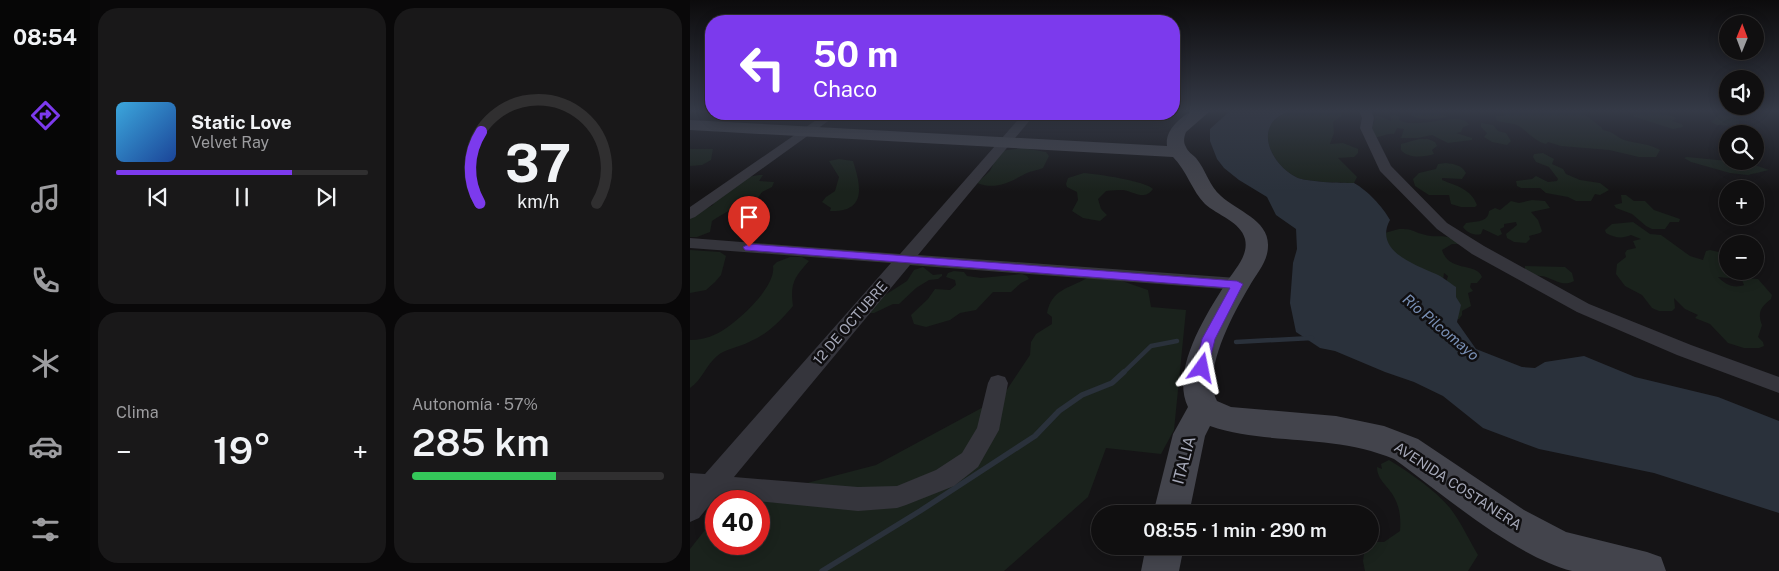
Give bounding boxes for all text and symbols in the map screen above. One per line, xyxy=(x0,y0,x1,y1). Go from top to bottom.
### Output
north arrow xyxy=(1719,15,1764,60)
map controls xyxy=(1719,15,1764,280)
text: 08:54 xyxy=(13,24,77,50)
text: 50 m xyxy=(813,34,898,75)
icon: left xyxy=(730,35,795,100)
button: sound xyxy=(1719,70,1764,115)
text: Chaco xyxy=(813,76,877,102)
icon: directions xyxy=(28,98,63,133)
text: Static Love xyxy=(191,111,292,133)
button: search xyxy=(1719,125,1764,170)
text: Velvet Ray xyxy=(191,133,269,152)
text: 37 xyxy=(505,133,571,194)
button: + xyxy=(1719,180,1764,225)
icon: music xyxy=(28,181,63,216)
icon: previous xyxy=(144,183,172,211)
icon: pause xyxy=(228,183,256,211)
icon: next xyxy=(312,183,340,211)
text: km/h xyxy=(517,191,559,212)
pin xyxy=(728,196,770,247)
icon: arrive xyxy=(735,203,763,231)
button: − xyxy=(1719,235,1764,280)
icon: phone xyxy=(28,263,63,298)
street label: 12 DE OCTUBRE xyxy=(810,278,890,368)
water label: Río Pilcomayo xyxy=(1400,290,1482,364)
position arrow xyxy=(1175,341,1227,393)
icon: climate xyxy=(28,346,63,381)
text: Autonomía · 57% xyxy=(412,395,538,414)
text: Clima xyxy=(116,403,159,422)
text: 285 km xyxy=(412,420,550,465)
text: 19° xyxy=(213,428,271,473)
icon: car xyxy=(28,429,63,464)
street label: ITALIA xyxy=(1168,434,1200,486)
text: − xyxy=(116,435,132,468)
text: + xyxy=(352,435,368,468)
street label: AVENIDA COSTANERA xyxy=(1391,439,1525,533)
speed limit sign: 40 xyxy=(705,490,770,555)
icon: filters xyxy=(28,512,63,547)
text: 08:55 · 1 min · 290 m xyxy=(1143,519,1327,541)

